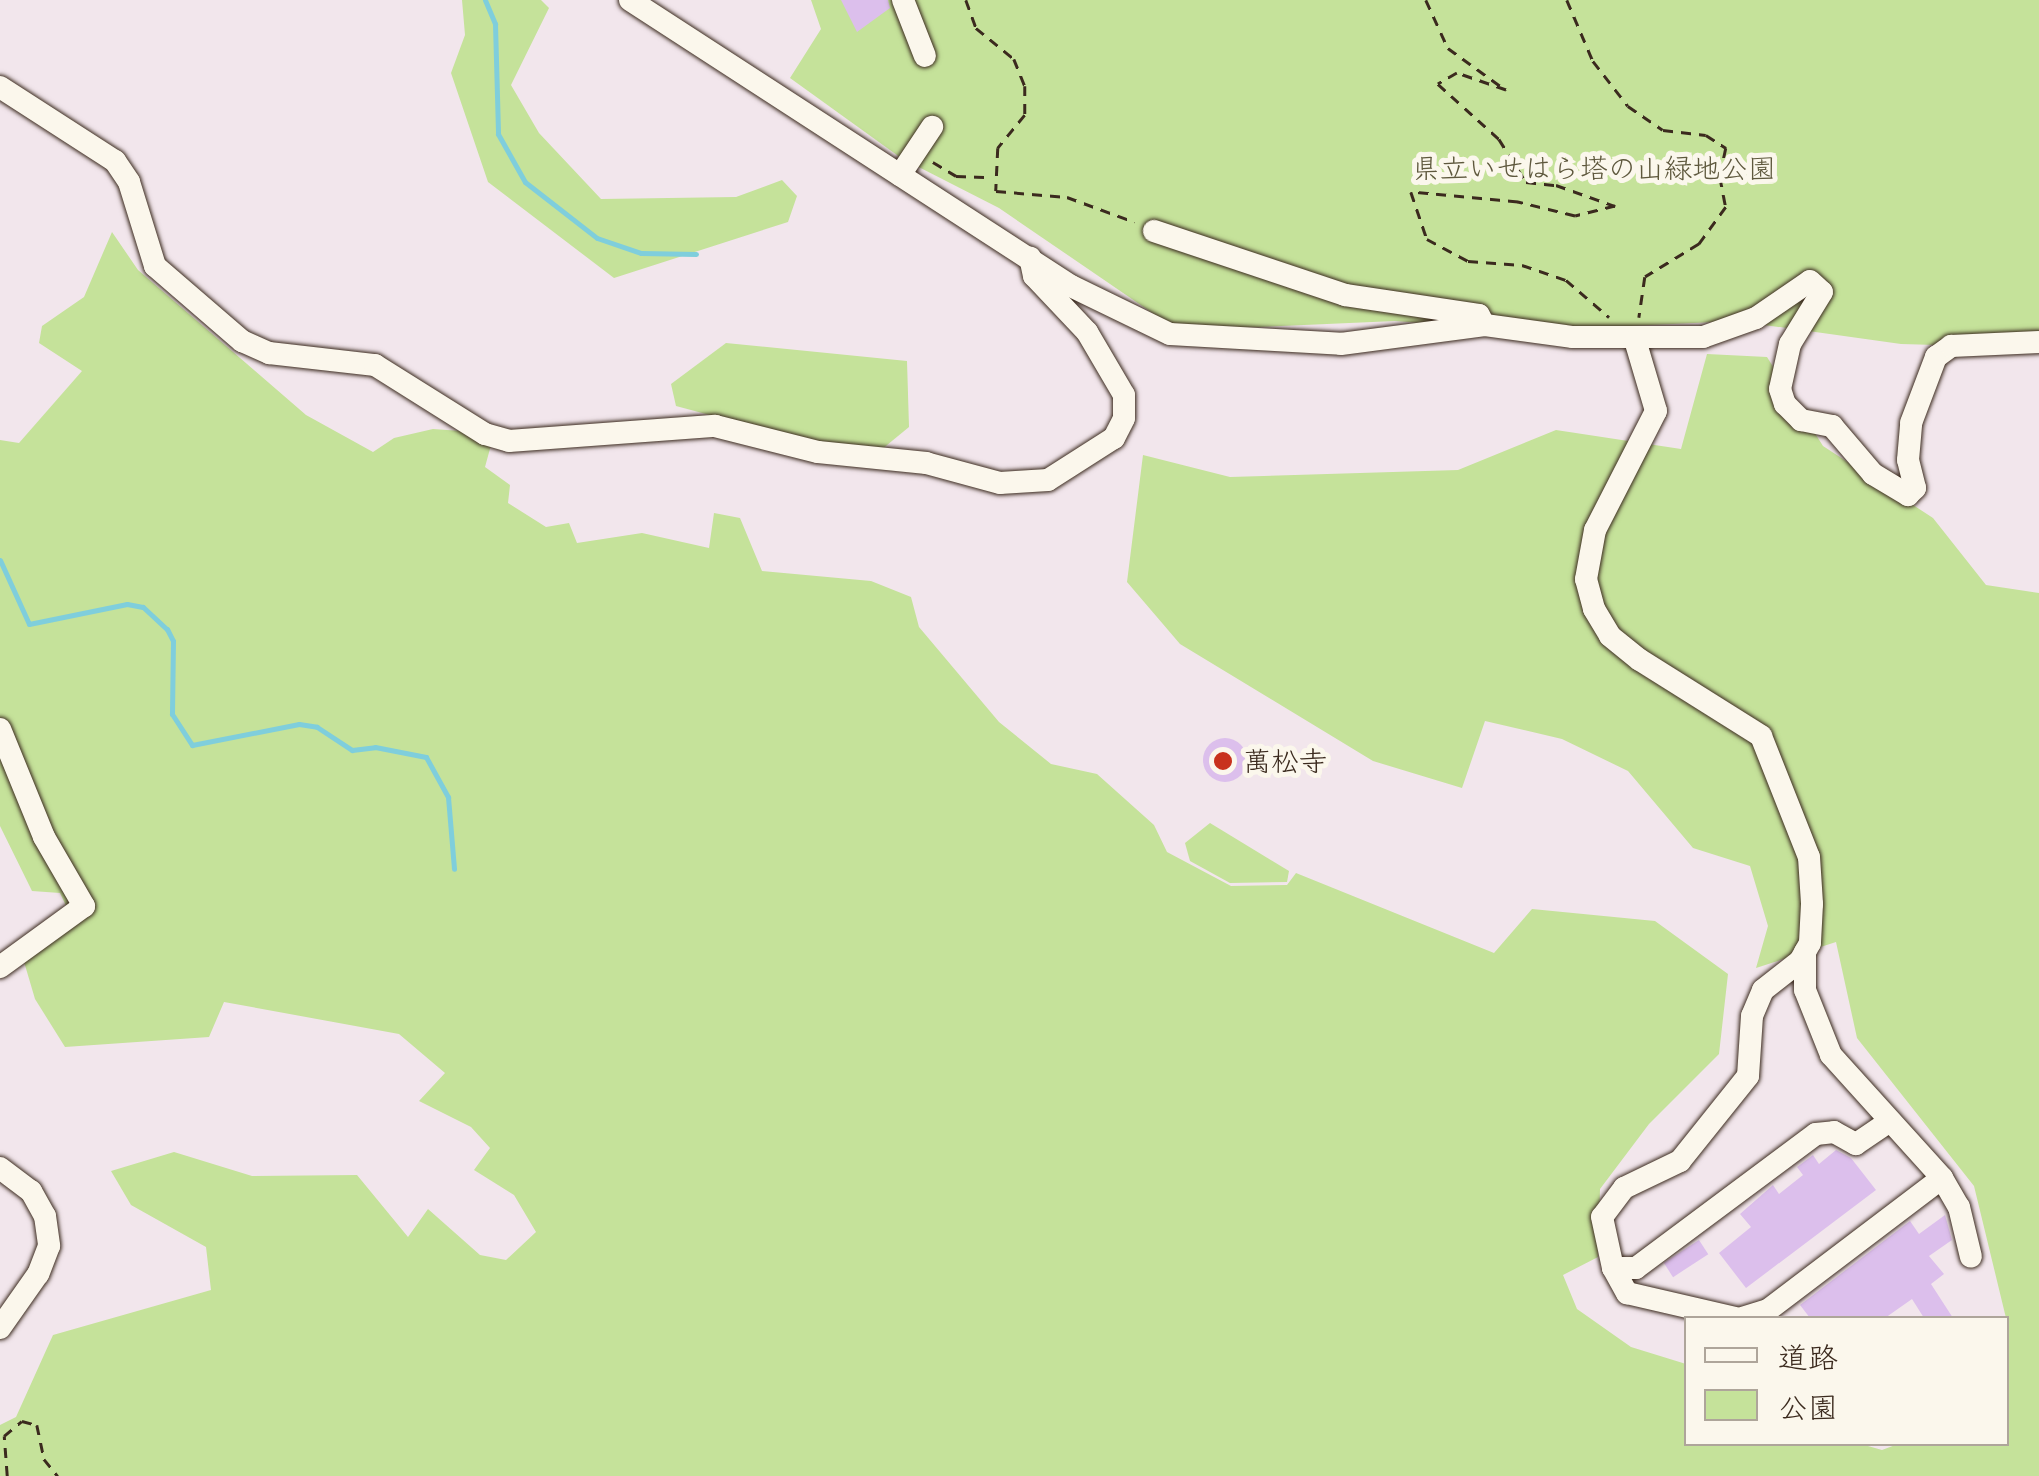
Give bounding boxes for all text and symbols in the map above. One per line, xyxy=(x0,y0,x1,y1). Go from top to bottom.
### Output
park label: 県立いせはら塔の山緑地公園 xyxy=(1412,151,1776,185)
place label: 萬松寺 xyxy=(1243,744,1327,778)
marker: 萬松寺 xyxy=(1212,750,1234,772)
legend xyxy=(1684,1316,2009,1446)
text: 道路 xyxy=(1778,1337,1838,1378)
text: 公園 xyxy=(1778,1387,1838,1428)

